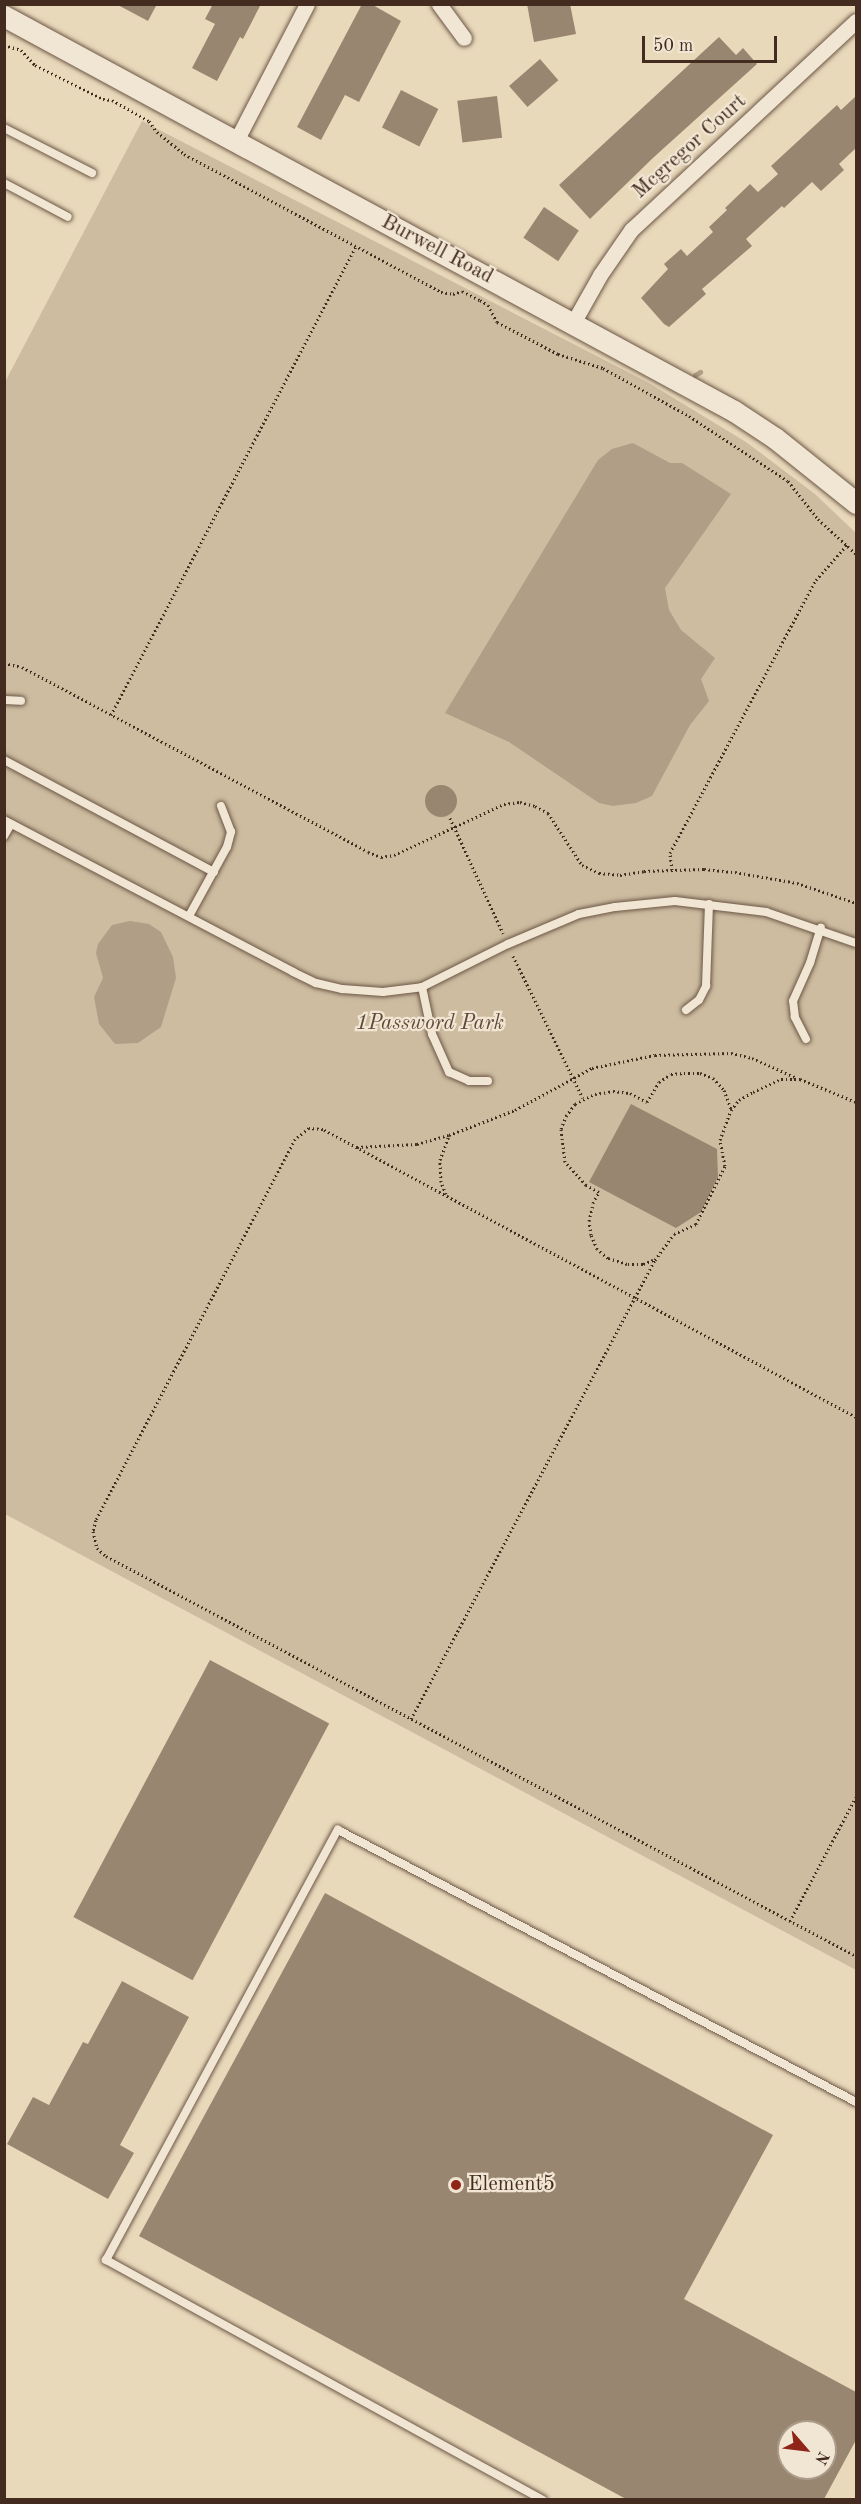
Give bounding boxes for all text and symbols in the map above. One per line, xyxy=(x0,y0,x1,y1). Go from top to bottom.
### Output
scale bar xyxy=(645,24,780,62)
text: 50 m xyxy=(653,37,693,55)
street label: Mcgregor Court xyxy=(628,89,752,205)
street label: Burwell Road xyxy=(377,210,497,290)
park label: 1Password Park xyxy=(356,1011,504,1037)
place label: Element5 xyxy=(468,2172,555,2198)
marker: Element5 xyxy=(449,2178,463,2192)
north arrow xyxy=(777,2420,837,2480)
text: N xyxy=(811,2448,831,2467)

